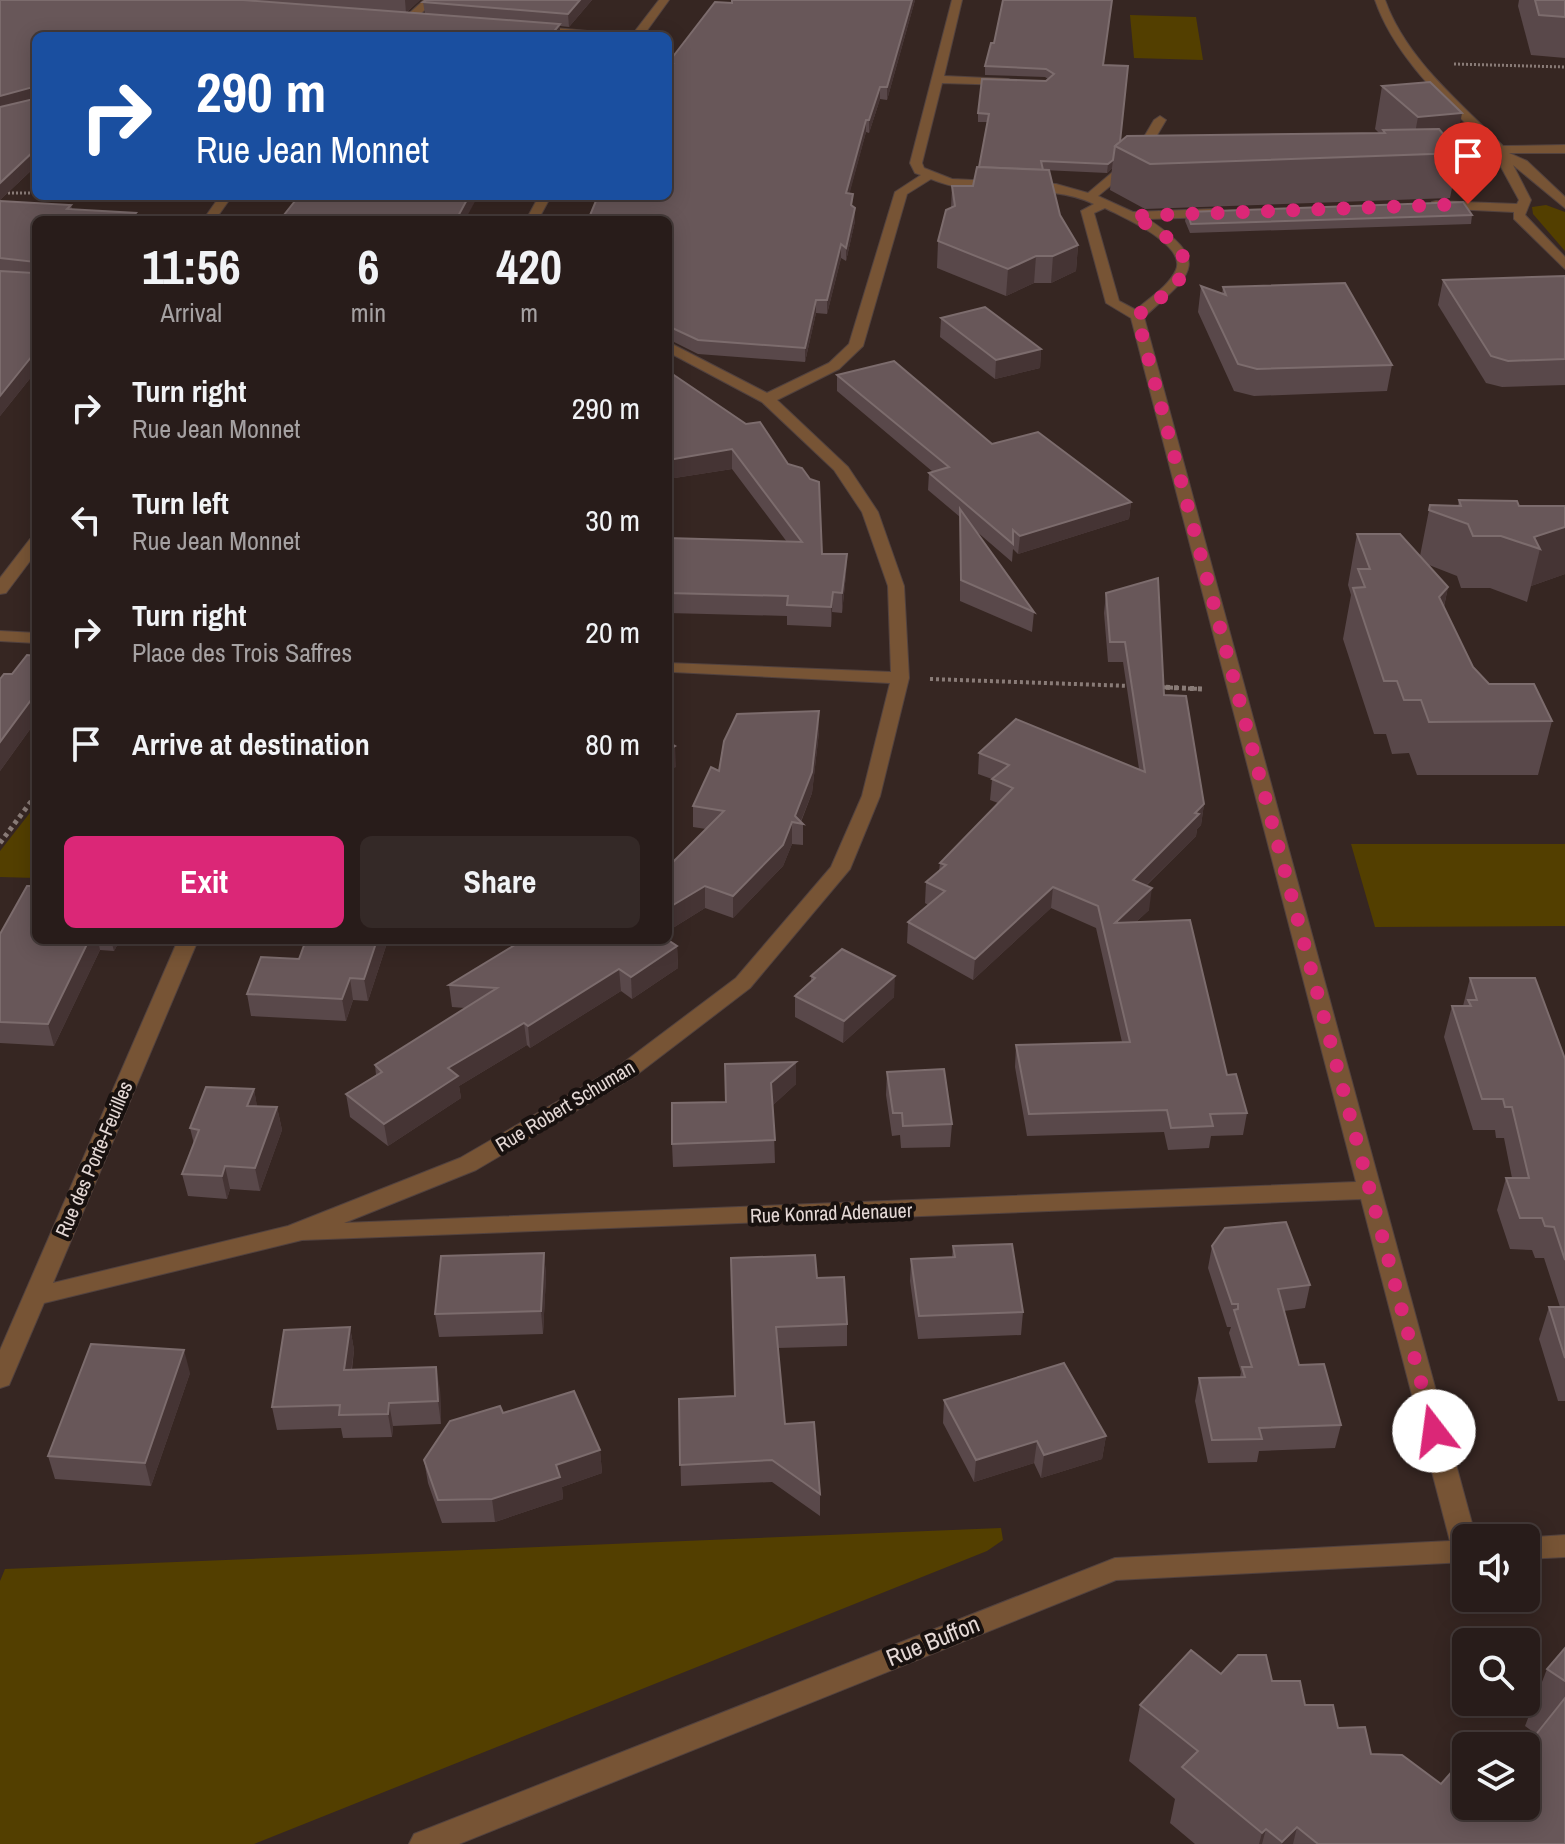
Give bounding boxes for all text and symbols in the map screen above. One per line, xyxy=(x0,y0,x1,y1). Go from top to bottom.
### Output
text: 290 m xyxy=(196,54,326,129)
icon: right xyxy=(64,64,168,168)
pin xyxy=(1434,122,1502,204)
text: Rue Jean Monnet xyxy=(196,126,429,174)
icon: arrive xyxy=(1446,134,1490,178)
text: 11:56 xyxy=(142,234,241,299)
text: 6 xyxy=(357,234,379,299)
text: 420 xyxy=(496,234,562,299)
text: Arrival xyxy=(161,295,222,330)
text: min xyxy=(351,295,386,330)
text: m xyxy=(520,295,538,330)
text: Turn right xyxy=(132,371,246,411)
icon: right xyxy=(64,386,108,430)
text: 290 m xyxy=(572,388,640,428)
text: Rue Jean Monnet xyxy=(132,411,300,446)
text: Turn left xyxy=(132,483,229,523)
icon: left xyxy=(64,498,108,542)
text: 30 m xyxy=(585,500,640,540)
text: Rue Jean Monnet xyxy=(132,523,300,558)
text: Turn right xyxy=(132,595,246,635)
icon: right xyxy=(64,610,108,654)
text: 20 m xyxy=(585,612,640,652)
text: Place des Trois Saffres xyxy=(132,635,352,670)
icon: arrive xyxy=(64,722,108,766)
text: Arrive at destination xyxy=(132,724,370,764)
text: 80 m xyxy=(585,724,640,764)
button: Exit xyxy=(64,836,344,928)
button: Share xyxy=(360,836,640,928)
street label: Rue Robert Schuman xyxy=(490,1053,639,1158)
street label: Rue des Porte-Feuilles xyxy=(49,1077,139,1241)
street label: Rue Konrad Adenauer xyxy=(749,1196,913,1229)
position arrow xyxy=(1392,1389,1476,1473)
map controls xyxy=(1452,1524,1540,1820)
button: sound xyxy=(1452,1524,1540,1612)
street label: Rue Buffon xyxy=(881,1607,984,1673)
button: search xyxy=(1452,1628,1540,1716)
button: layers xyxy=(1452,1732,1540,1820)

